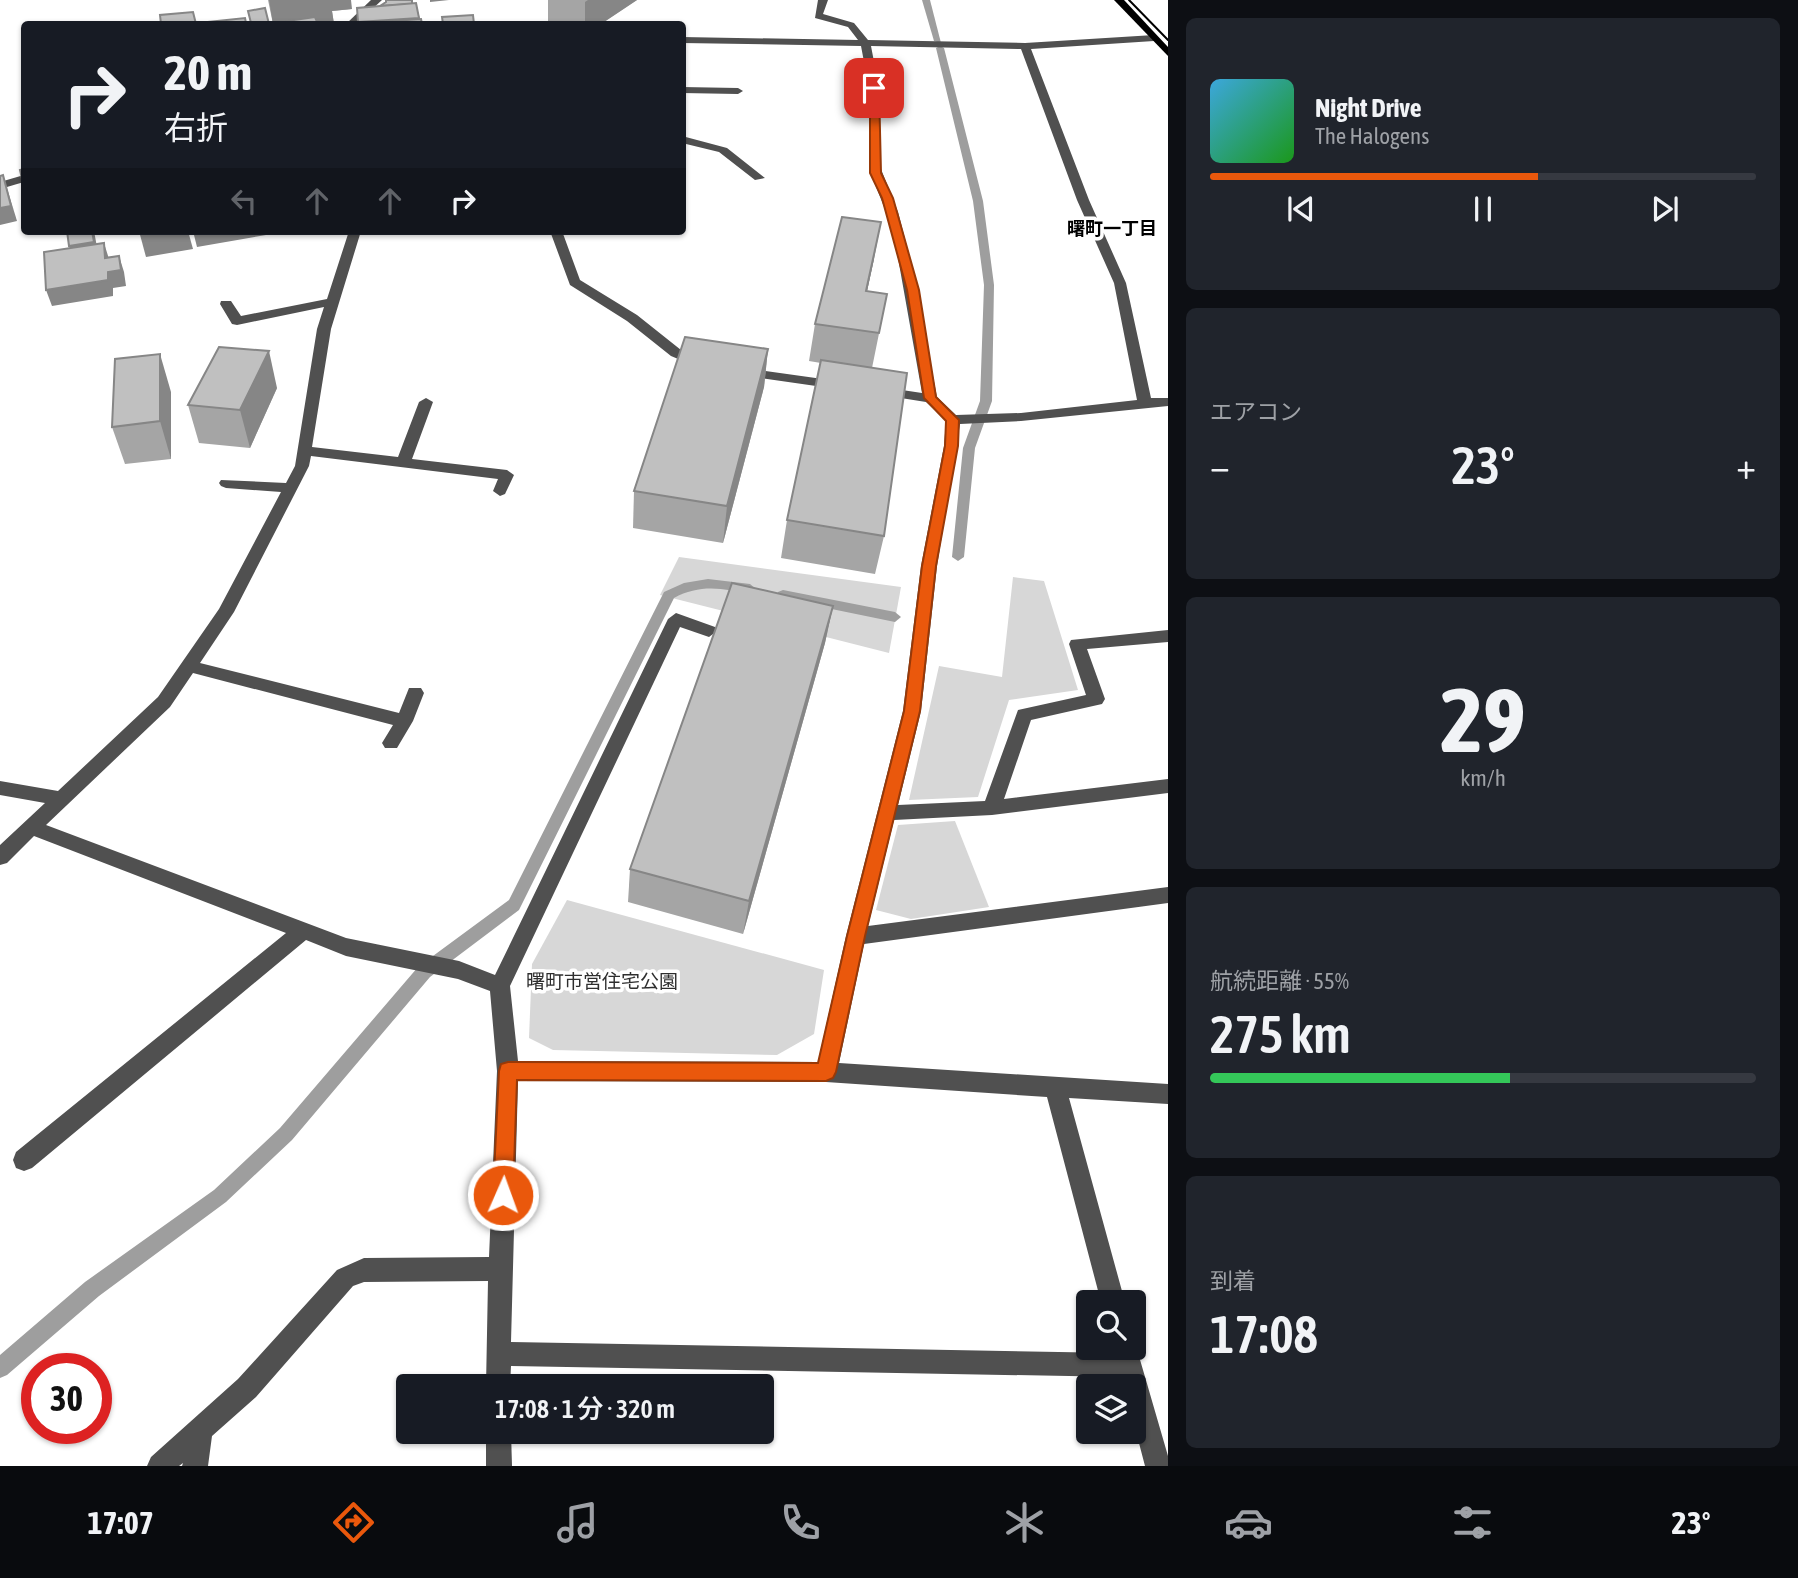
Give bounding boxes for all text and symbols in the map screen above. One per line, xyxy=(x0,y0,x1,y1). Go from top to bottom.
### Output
text: 20 m xyxy=(164,44,252,100)
icon: right xyxy=(49,49,140,140)
pin xyxy=(844,58,904,118)
icon: arrive xyxy=(855,69,893,107)
text: Night Drive xyxy=(1315,93,1422,123)
text: 右折 xyxy=(164,109,228,146)
text: The Halogens xyxy=(1315,123,1429,149)
icon: left xyxy=(225,182,263,220)
icon: ahead xyxy=(298,182,336,220)
icon: ahead xyxy=(371,182,409,220)
icon: right xyxy=(444,182,482,220)
icon: previous xyxy=(1282,190,1320,228)
icon: pause xyxy=(1464,190,1502,228)
icon: next xyxy=(1646,190,1684,228)
district label: 曙町一丁目 xyxy=(1067,218,1157,239)
text: エアコン xyxy=(1210,399,1302,425)
text: 23° xyxy=(1451,435,1515,495)
text: − xyxy=(1210,444,1230,487)
text: + xyxy=(1736,444,1756,487)
text: 29 xyxy=(1440,667,1526,771)
text: km/h xyxy=(1460,765,1506,791)
text: 航続距離 · 55% xyxy=(1210,968,1349,994)
park label: 曙町市営住宅公園 xyxy=(526,970,678,992)
text: 275 km xyxy=(1210,1004,1351,1064)
position arrow xyxy=(466,1158,540,1232)
text: 到着 xyxy=(1210,1268,1256,1294)
map controls xyxy=(1076,1290,1146,1444)
button: search xyxy=(1076,1290,1146,1360)
text: 17:08 xyxy=(1210,1304,1318,1364)
speed limit sign: 30 xyxy=(21,1353,112,1444)
button: layers xyxy=(1076,1374,1146,1444)
text: 17:08 · 1 分 · 320 m xyxy=(495,1394,675,1424)
icon: directions xyxy=(329,1498,378,1547)
icon: music xyxy=(553,1498,602,1547)
icon: phone xyxy=(776,1498,825,1547)
icon: climate xyxy=(1000,1498,1049,1547)
icon: car xyxy=(1224,1498,1273,1547)
icon: filters xyxy=(1448,1498,1497,1547)
text: 17:07 xyxy=(87,1504,154,1541)
text: 23° xyxy=(1672,1504,1711,1541)

